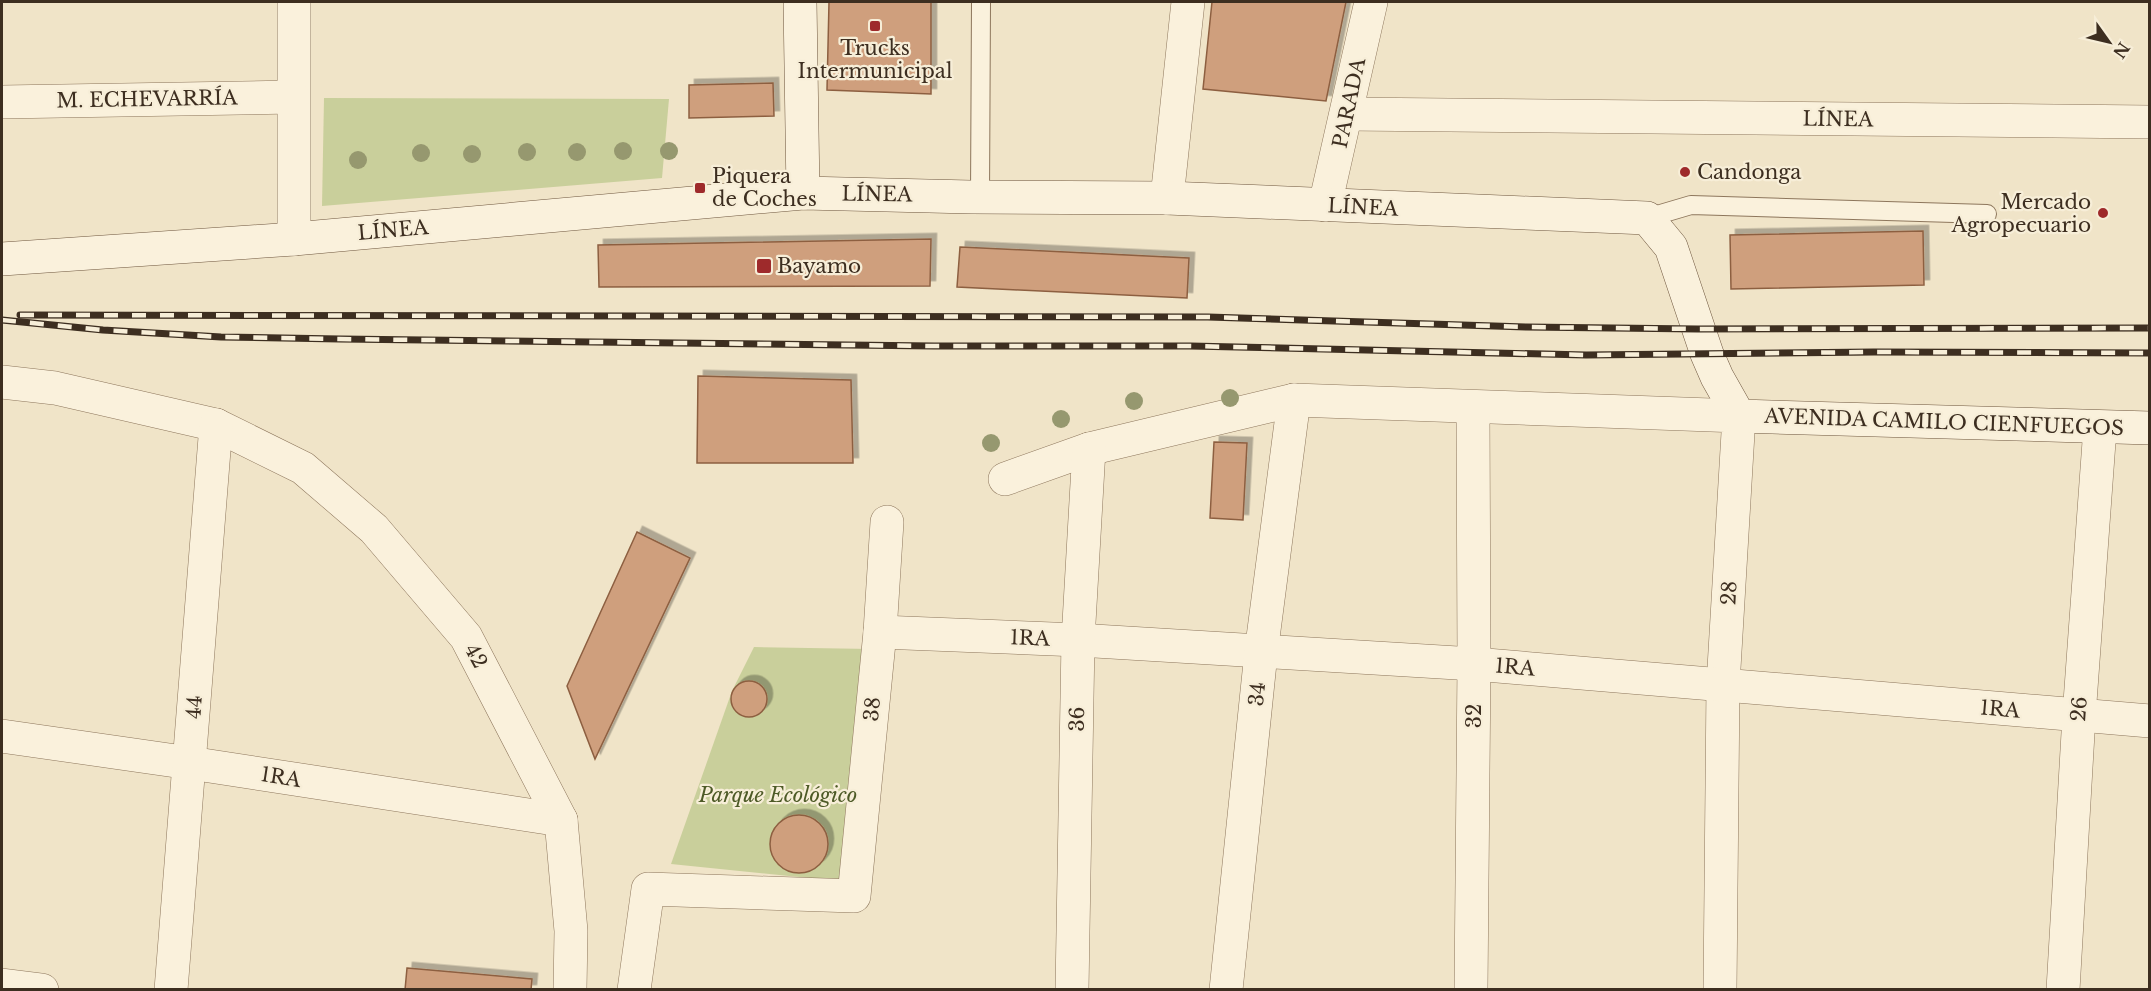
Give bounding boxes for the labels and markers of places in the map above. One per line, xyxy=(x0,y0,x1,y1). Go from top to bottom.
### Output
marker: Trucks Intermunicipal xyxy=(868,19,882,33)
place label: Trucks Intermunicipal xyxy=(798,36,952,83)
place label: Candonga xyxy=(1697,160,1802,184)
place label: Piquera de Coches xyxy=(712,164,817,211)
marker: Candonga xyxy=(1678,165,1692,179)
marker: Piquera de Coches xyxy=(693,181,707,195)
place label: Mercado Agropecuario xyxy=(1951,190,2091,237)
marker: Mercado Agropecuario xyxy=(2096,206,2110,220)
place label: Bayamo xyxy=(777,254,861,278)
marker: Bayamo xyxy=(755,257,773,275)

